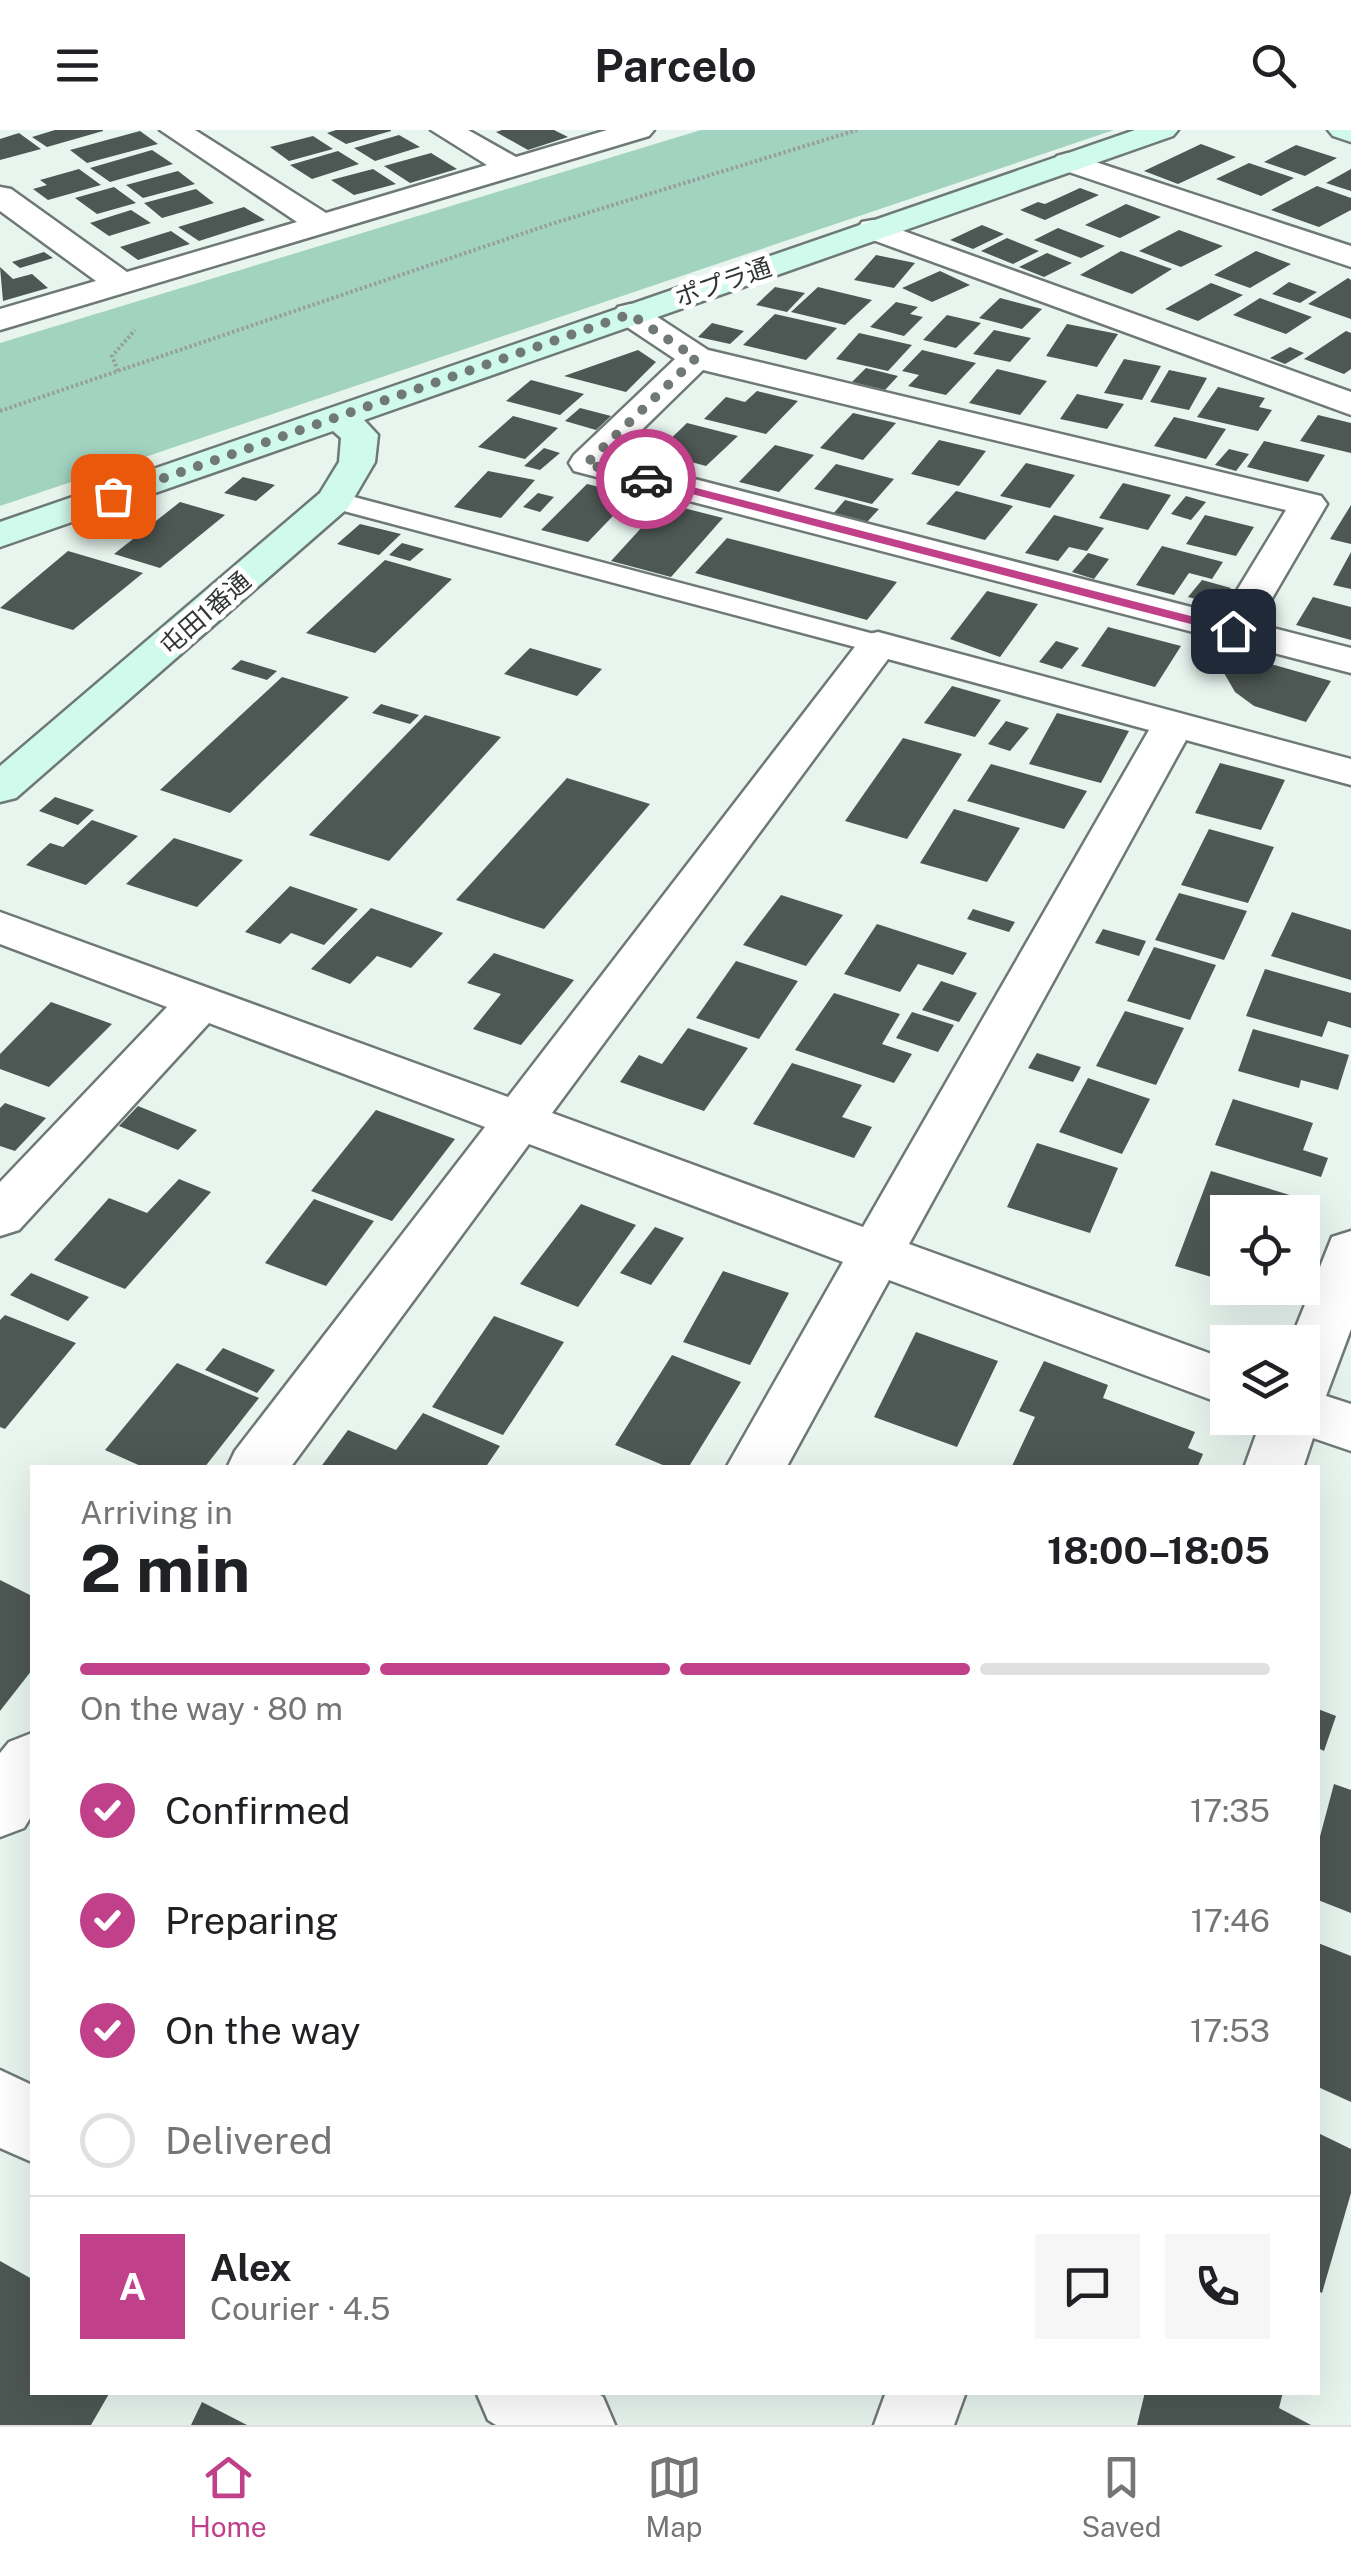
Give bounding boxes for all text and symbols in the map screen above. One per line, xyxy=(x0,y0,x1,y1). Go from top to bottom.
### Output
icon: menu xyxy=(50,38,105,93)
icon: search xyxy=(1246,38,1301,93)
text: Parcelo xyxy=(594,39,757,92)
street label: ポプラ通 xyxy=(671,252,775,312)
courier xyxy=(596,429,696,529)
icon: car xyxy=(619,452,674,507)
pin xyxy=(71,454,156,539)
icon: bag xyxy=(86,469,141,524)
street label: 屯田1番通 xyxy=(154,566,256,660)
pin xyxy=(1191,589,1276,674)
icon: home xyxy=(1206,604,1261,659)
map controls xyxy=(1210,1195,1320,1435)
button: locate xyxy=(1210,1195,1320,1305)
button: layers xyxy=(1210,1325,1320,1435)
text: Arriving in xyxy=(80,1494,233,1531)
text: 18:00–18:05 xyxy=(1047,1528,1270,1573)
text: 2 min xyxy=(80,1530,250,1607)
text: On the way · 80 m xyxy=(80,1690,343,1727)
icon: check xyxy=(80,1783,135,1838)
text: Confirmed xyxy=(165,1788,350,1833)
text: 17:35 xyxy=(1190,1792,1270,1829)
icon: check xyxy=(80,1893,135,1948)
text: Preparing xyxy=(165,1898,339,1943)
text: 17:46 xyxy=(1191,1902,1270,1939)
icon: check xyxy=(80,2003,135,2058)
text: On the way xyxy=(165,2008,361,2053)
text: 17:53 xyxy=(1190,2012,1270,2049)
text: Delivered xyxy=(165,2118,333,2163)
button: chat xyxy=(1035,2234,1140,2339)
button: phone xyxy=(1165,2234,1270,2339)
text: Alex xyxy=(210,2245,292,2290)
text: A xyxy=(119,2264,146,2309)
text: Courier · 4.5 xyxy=(210,2290,390,2327)
tab: Home xyxy=(189,2450,267,2543)
tab: Map xyxy=(646,2450,702,2543)
tab: Saved xyxy=(1081,2450,1162,2543)

